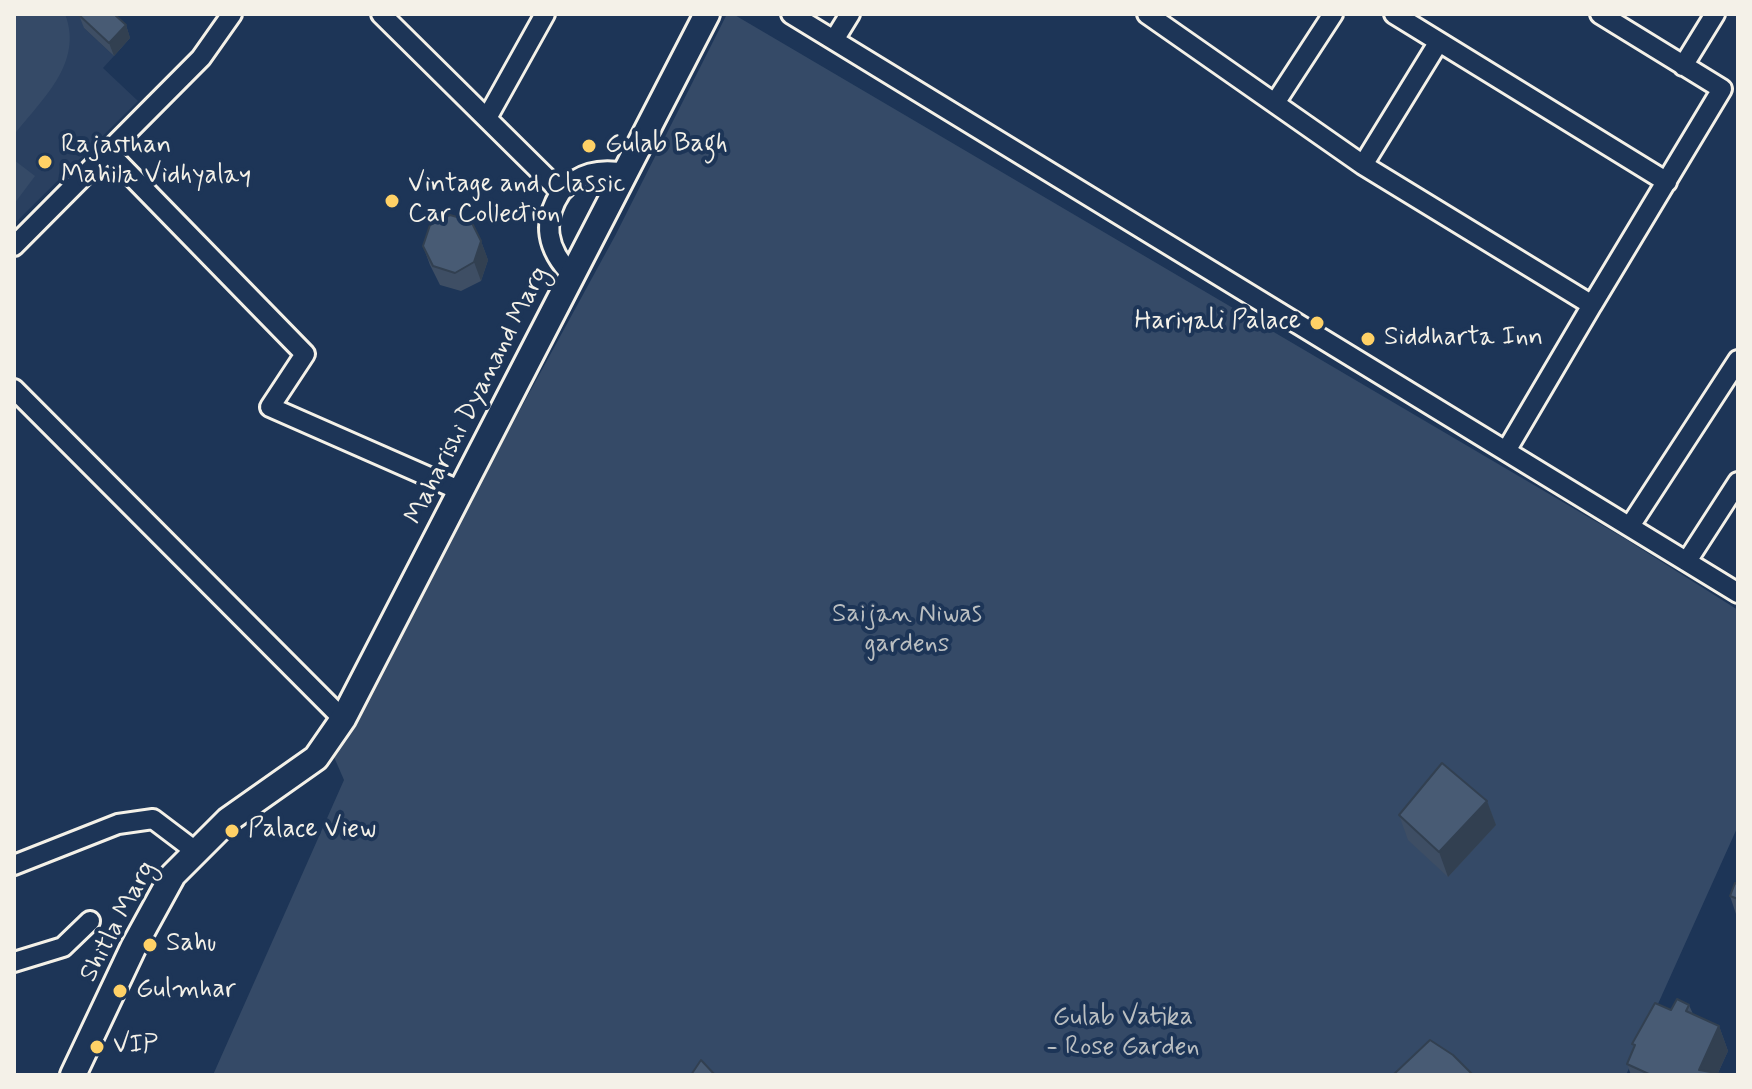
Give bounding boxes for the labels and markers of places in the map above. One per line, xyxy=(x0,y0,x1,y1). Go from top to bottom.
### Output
place label: Gulab Bagh xyxy=(605,130,728,162)
place label: Rajasthan Mahila Vidhyalay xyxy=(61,131,251,192)
marker: Gulab Bagh xyxy=(580,137,598,155)
marker: Rajasthan Mahila Vidhyalay xyxy=(36,153,54,171)
place label: Vintage and Classic Car Collection xyxy=(408,170,625,232)
marker: Vintage and Classic Car Collection xyxy=(383,192,401,210)
place label: Hariyali Palace xyxy=(1134,307,1301,339)
marker: Hariyali Palace xyxy=(1308,314,1326,332)
place label: Siddharta Inn xyxy=(1384,323,1543,355)
marker: Siddharta Inn xyxy=(1359,330,1377,348)
place label: Palace View xyxy=(248,815,376,847)
marker: Palace View xyxy=(223,822,241,840)
place label: Sahu xyxy=(166,929,216,961)
marker: Sahu xyxy=(141,936,159,954)
place label: Gulmhar xyxy=(136,975,236,1007)
marker: Gulmhar xyxy=(111,982,129,1000)
place label: VIP xyxy=(113,1031,158,1063)
marker: VIP xyxy=(88,1038,106,1056)

